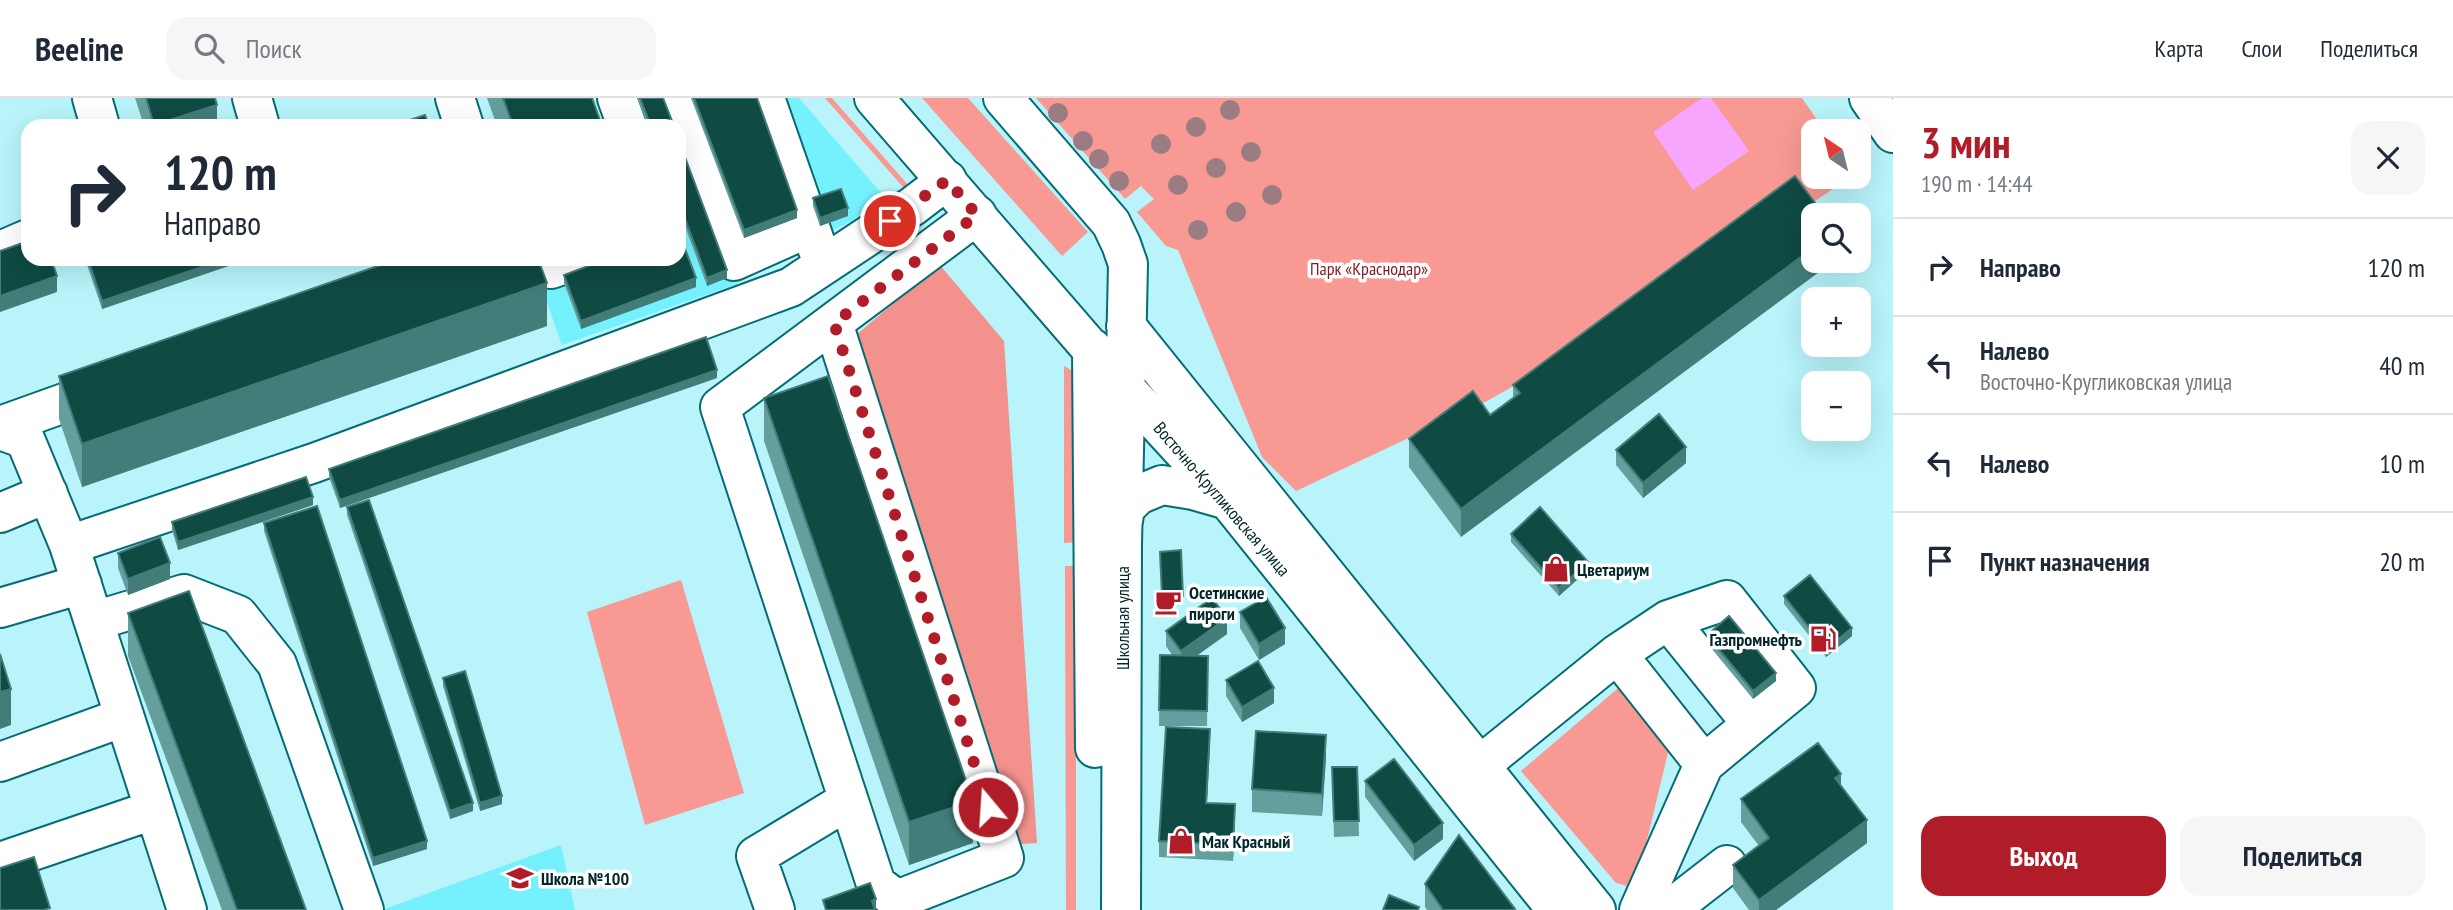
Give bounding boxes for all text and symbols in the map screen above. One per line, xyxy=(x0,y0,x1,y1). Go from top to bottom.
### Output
search box xyxy=(166,17,656,80)
text: Beeline xyxy=(35,27,124,70)
icon: search xyxy=(190,29,228,67)
text: Поиск xyxy=(246,32,301,65)
text: Карта xyxy=(2155,33,2203,64)
text: Слои xyxy=(2241,33,2282,64)
text: Поделиться xyxy=(2320,33,2418,64)
text: 3 мин xyxy=(1921,115,2011,170)
north arrow xyxy=(1801,119,1871,189)
map controls xyxy=(1801,119,1871,441)
button: close xyxy=(2351,121,2425,195)
text: 120 m xyxy=(164,140,277,204)
icon: right xyxy=(49,147,140,238)
text: 190 m · 14:44 xyxy=(1921,169,2033,198)
pin xyxy=(860,191,920,251)
text: Направо xyxy=(164,202,261,244)
icon: arrive xyxy=(871,202,909,240)
button: search xyxy=(1801,203,1871,273)
icon: right xyxy=(1921,248,1959,286)
text: Направо xyxy=(1980,251,2061,284)
text: 120 m xyxy=(2367,251,2425,284)
park label: Парк «Краснодар» xyxy=(1310,257,1428,280)
button: + xyxy=(1801,287,1871,357)
text: Налево xyxy=(1980,334,2049,367)
icon: left xyxy=(1921,346,1959,384)
text: 40 m xyxy=(2379,349,2425,382)
text: Восточно-Кругликовская улица xyxy=(1980,367,2232,396)
button: − xyxy=(1801,371,1871,441)
street label: Восточно-Кругликовская улица xyxy=(1149,417,1295,581)
icon: left xyxy=(1921,444,1959,482)
text: Налево xyxy=(1980,447,2049,480)
text: 10 m xyxy=(2379,447,2425,480)
icon: arrive xyxy=(1921,542,1959,580)
text: Пункт назначения xyxy=(1980,545,2150,578)
text: 20 m xyxy=(2379,545,2425,578)
shop icon: Цветариум xyxy=(1541,554,1571,584)
place label: Цветариум xyxy=(1577,558,1649,581)
street label: Школьная улица xyxy=(1111,566,1134,670)
place label: Осетинские пироги xyxy=(1189,581,1265,625)
cafe icon: Осетинские пироги xyxy=(1153,587,1183,617)
fuel station icon: Газпромнефть xyxy=(1808,624,1838,654)
place label: Газпромнефть xyxy=(1709,628,1803,651)
position arrow xyxy=(951,770,1025,844)
button: Выход xyxy=(1921,816,2166,896)
button: Поделиться xyxy=(2180,816,2425,896)
shop icon: Мак Красный xyxy=(1166,826,1196,856)
place label: Мак Красный xyxy=(1202,830,1290,853)
school or university icon: Школа №100 xyxy=(505,863,535,893)
place label: Школа №100 xyxy=(541,867,629,890)

